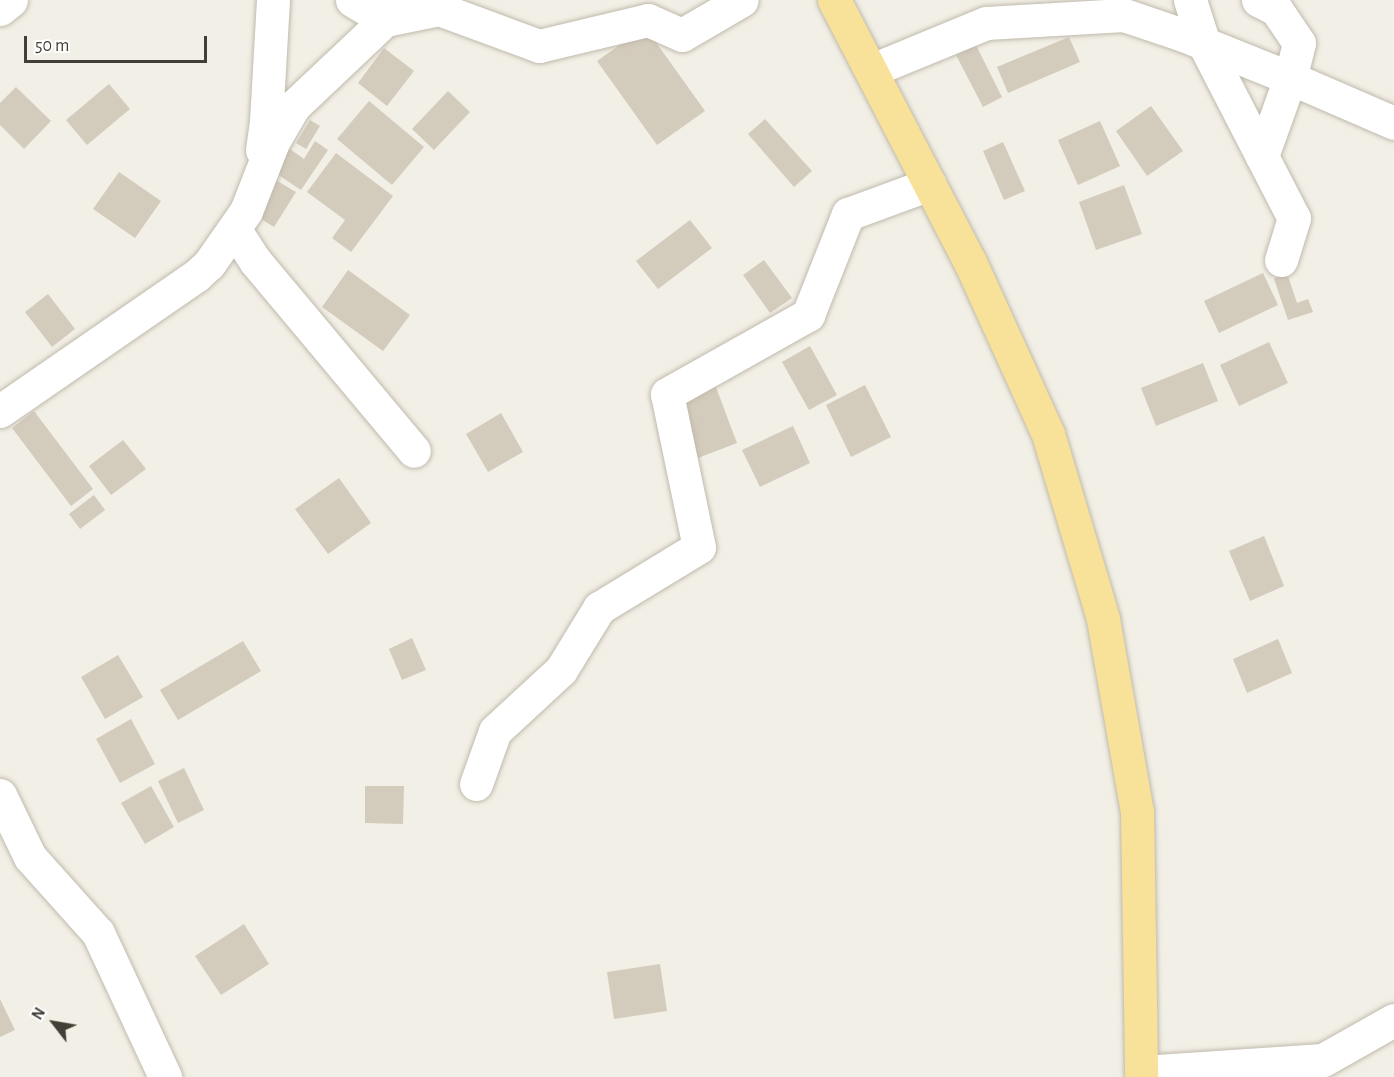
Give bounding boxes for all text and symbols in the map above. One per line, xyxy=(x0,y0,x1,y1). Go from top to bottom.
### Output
scale bar xyxy=(27,24,210,62)
text: 50 m xyxy=(35,37,69,55)
north arrow xyxy=(24,993,84,1053)
text: N xyxy=(29,1005,48,1023)

